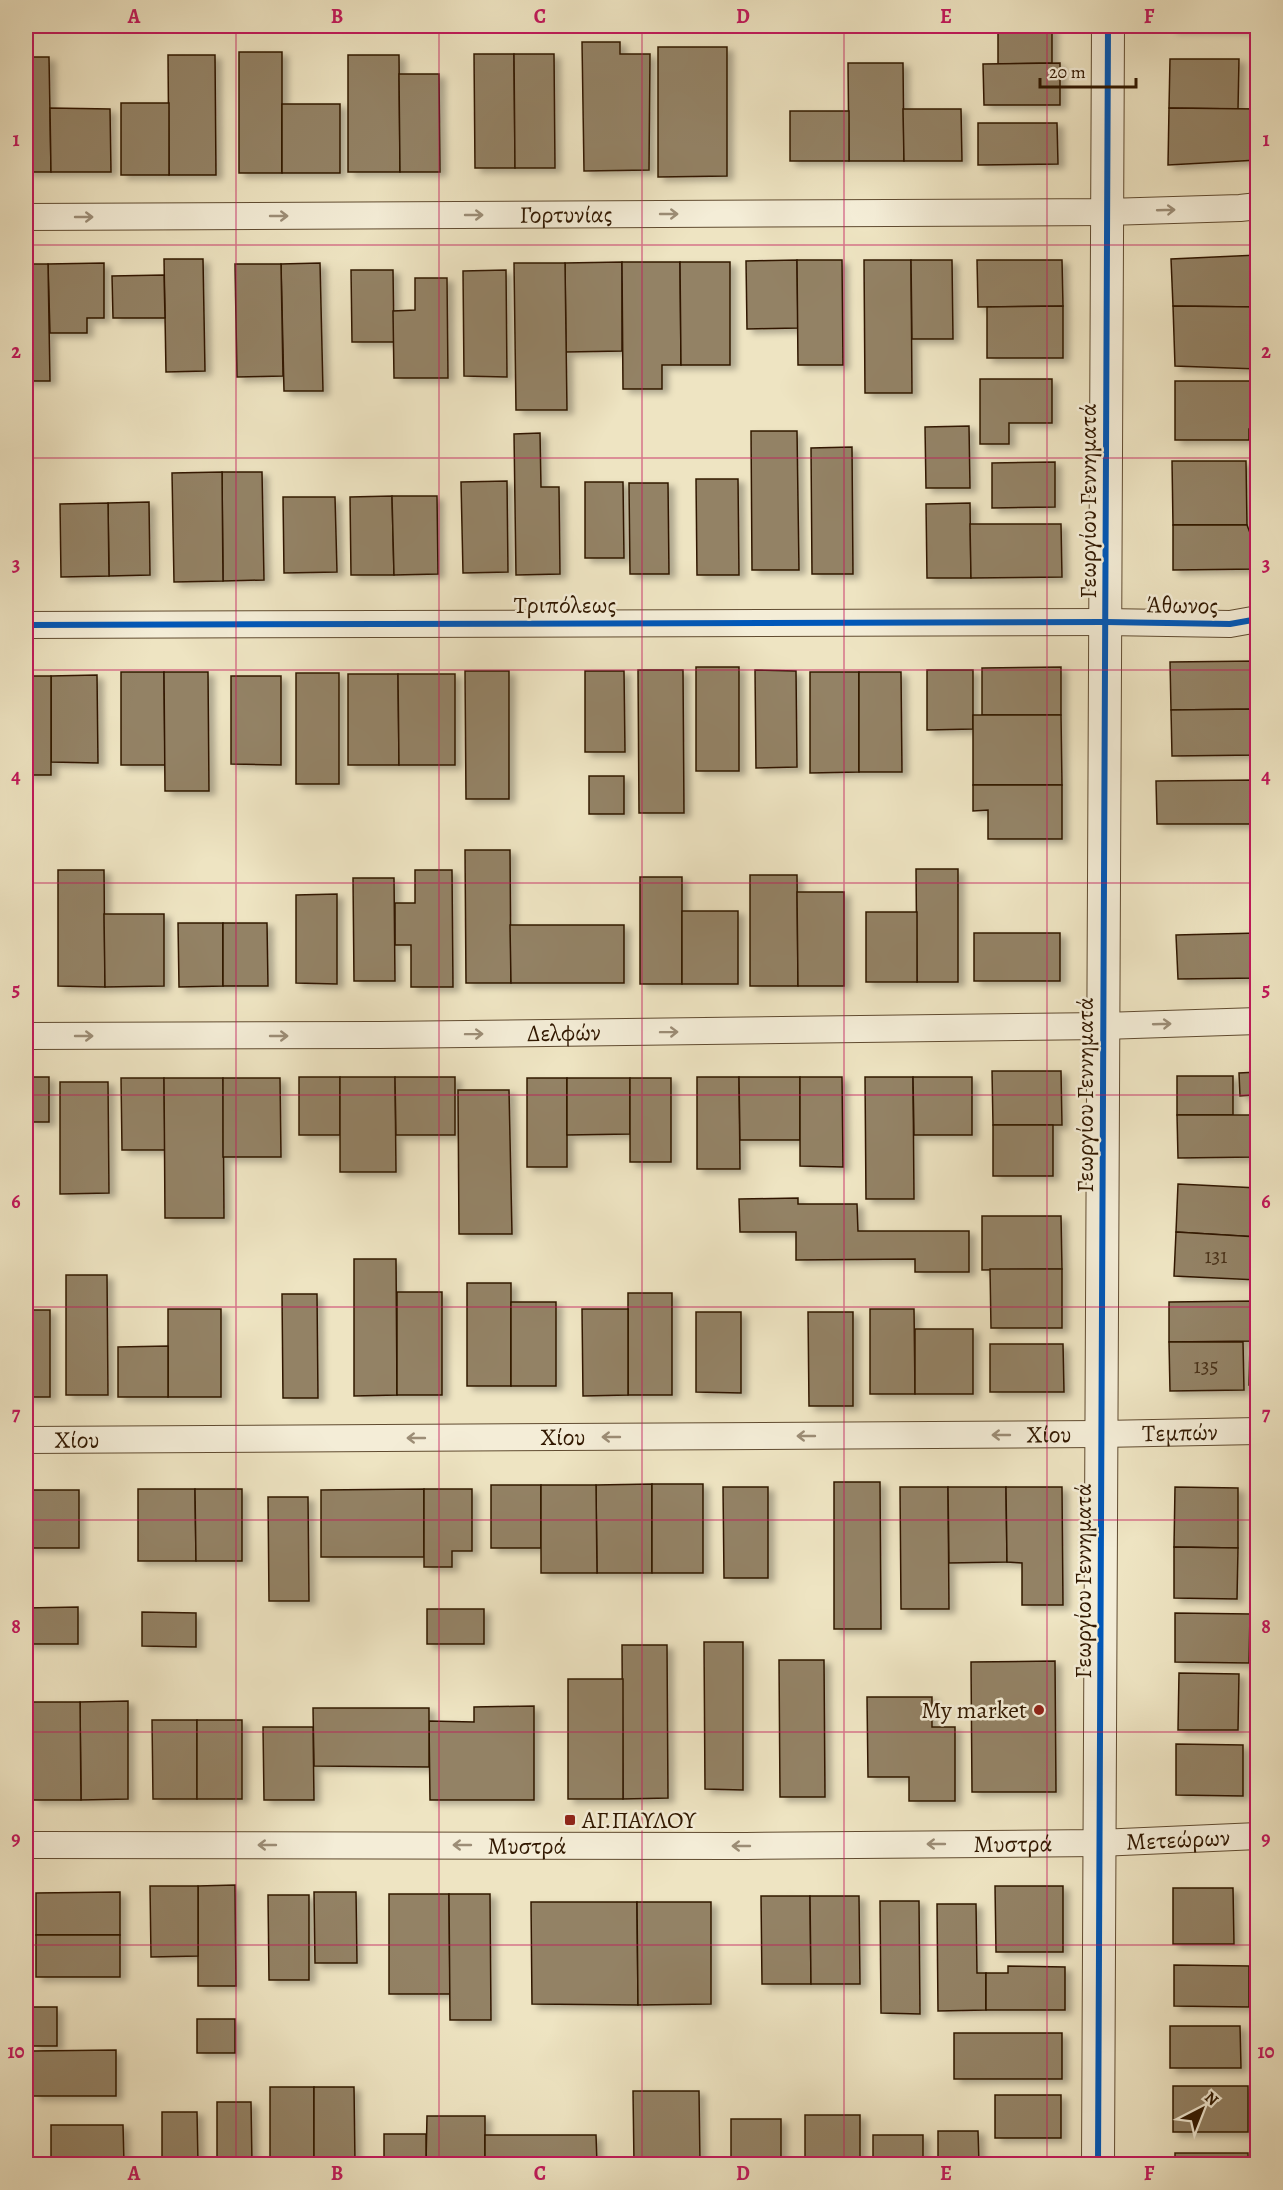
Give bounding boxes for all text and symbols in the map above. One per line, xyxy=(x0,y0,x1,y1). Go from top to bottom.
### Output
text: A xyxy=(127,3,141,30)
text: B xyxy=(331,3,343,30)
text: C xyxy=(534,3,546,30)
text: D xyxy=(736,3,750,30)
text: E xyxy=(940,3,952,30)
text: F xyxy=(1144,3,1155,30)
scale bar xyxy=(1040,51,1136,89)
text: 20 m xyxy=(1049,60,1086,84)
text: 1 xyxy=(12,126,20,153)
text: 1 xyxy=(1262,126,1270,153)
street label: Γορτυνίας xyxy=(519,198,613,231)
one-way arrow xyxy=(1155,205,1175,216)
one-way arrow xyxy=(658,208,678,220)
one-way arrow xyxy=(463,209,483,221)
one-way arrow xyxy=(268,210,288,222)
one-way arrow xyxy=(73,211,93,223)
text: 2 xyxy=(11,338,21,365)
text: 2 xyxy=(1261,338,1271,365)
street label: Γεωργίου Γεννηματά xyxy=(1072,403,1104,599)
text: 3 xyxy=(12,551,20,578)
text: 3 xyxy=(1262,551,1270,578)
street label: Άθωνος xyxy=(1146,588,1218,622)
street label: Τριπόλεως xyxy=(514,589,616,621)
text: 4 xyxy=(11,763,21,790)
text: 4 xyxy=(1261,763,1271,790)
text: 5 xyxy=(12,976,20,1003)
text: 5 xyxy=(1262,976,1270,1003)
street label: Γεωργίου Γεννηματά xyxy=(1069,997,1101,1193)
street label: Δελφών xyxy=(527,1016,601,1049)
one-way arrow xyxy=(1151,1019,1171,1030)
one-way arrow xyxy=(658,1026,678,1038)
one-way arrow xyxy=(463,1028,483,1040)
one-way arrow xyxy=(73,1030,93,1042)
one-way arrow xyxy=(268,1030,288,1042)
text: 6 xyxy=(11,1188,21,1215)
text: 6 xyxy=(1261,1188,1271,1215)
house number: 131 xyxy=(1204,1242,1228,1270)
house number: 135 xyxy=(1194,1352,1218,1380)
text: 7 xyxy=(12,1400,21,1427)
text: 7 xyxy=(1262,1400,1271,1427)
street label: Τεμπών xyxy=(1142,1416,1218,1449)
street label: Χίου xyxy=(1026,1418,1072,1450)
street label: Χίου xyxy=(540,1421,586,1453)
street label: Χίου xyxy=(54,1424,100,1456)
one-way arrow xyxy=(991,1429,1011,1441)
one-way arrow xyxy=(796,1430,816,1442)
one-way arrow xyxy=(601,1431,621,1443)
one-way arrow xyxy=(406,1432,426,1444)
street label: Γεωργίου Γεννηματά xyxy=(1067,1483,1099,1679)
text: 8 xyxy=(11,1613,21,1640)
text: 8 xyxy=(1261,1613,1271,1640)
place label: My market xyxy=(921,1694,1027,1726)
marker: My market xyxy=(1032,1703,1046,1717)
place label: ΑΓ.ΠΑΥΛΟΥ xyxy=(581,1804,697,1836)
marker: ΑΓ.ΠΑΥΛΟΥ xyxy=(563,1813,577,1827)
street label: Μετεώρων xyxy=(1125,1821,1231,1858)
text: 9 xyxy=(11,1825,21,1852)
text: 9 xyxy=(1261,1825,1271,1852)
street label: Μυστρά xyxy=(973,1827,1053,1860)
street label: Μυστρά xyxy=(487,1830,567,1862)
one-way arrow xyxy=(926,1838,946,1850)
one-way arrow xyxy=(257,1839,277,1851)
one-way arrow xyxy=(452,1839,472,1851)
one-way arrow xyxy=(731,1840,751,1852)
text: 10 xyxy=(7,2038,25,2065)
text: 10 xyxy=(1257,2038,1275,2065)
north arrow xyxy=(1172,2079,1232,2139)
text: N xyxy=(1200,2087,1223,2111)
text: A xyxy=(127,2160,141,2187)
text: B xyxy=(331,2160,343,2187)
text: C xyxy=(534,2160,546,2187)
text: D xyxy=(736,2160,750,2187)
text: E xyxy=(940,2160,952,2187)
text: F xyxy=(1144,2160,1155,2187)

